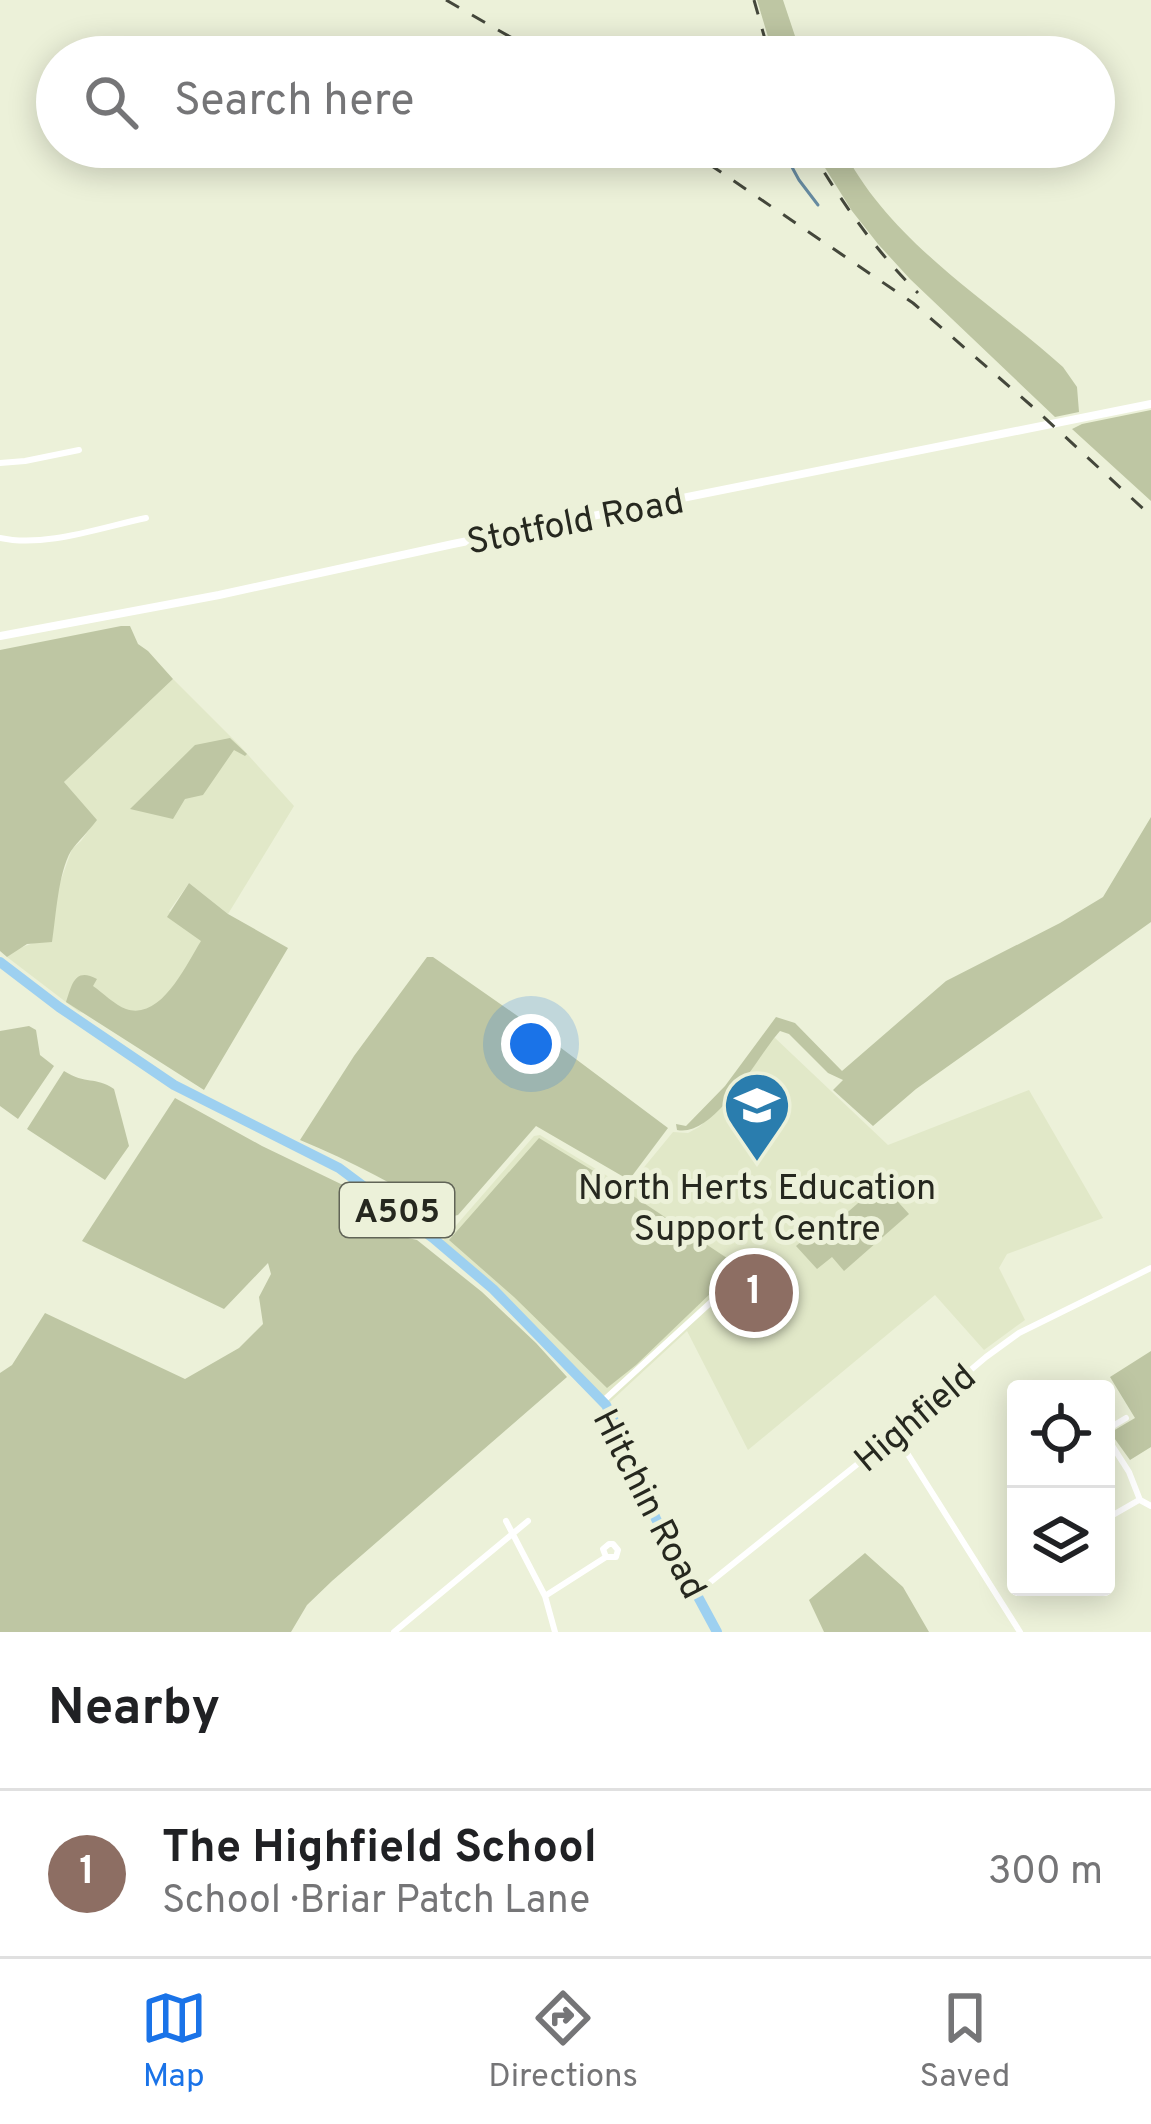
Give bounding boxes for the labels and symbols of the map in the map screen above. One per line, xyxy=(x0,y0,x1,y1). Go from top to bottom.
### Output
street label: Stotfold Road xyxy=(463,480,688,568)
your location xyxy=(501,1014,561,1074)
school or university icon: North Herts Education Support Centre xyxy=(722,1070,792,1164)
place label: North Herts Education Support Centre xyxy=(578,1167,936,1254)
road number: A505 xyxy=(340,1183,454,1237)
pin: 1 xyxy=(715,1248,793,1338)
street label: Highfield xyxy=(846,1356,987,1484)
street label: Hitchin Road xyxy=(580,1402,715,1608)

